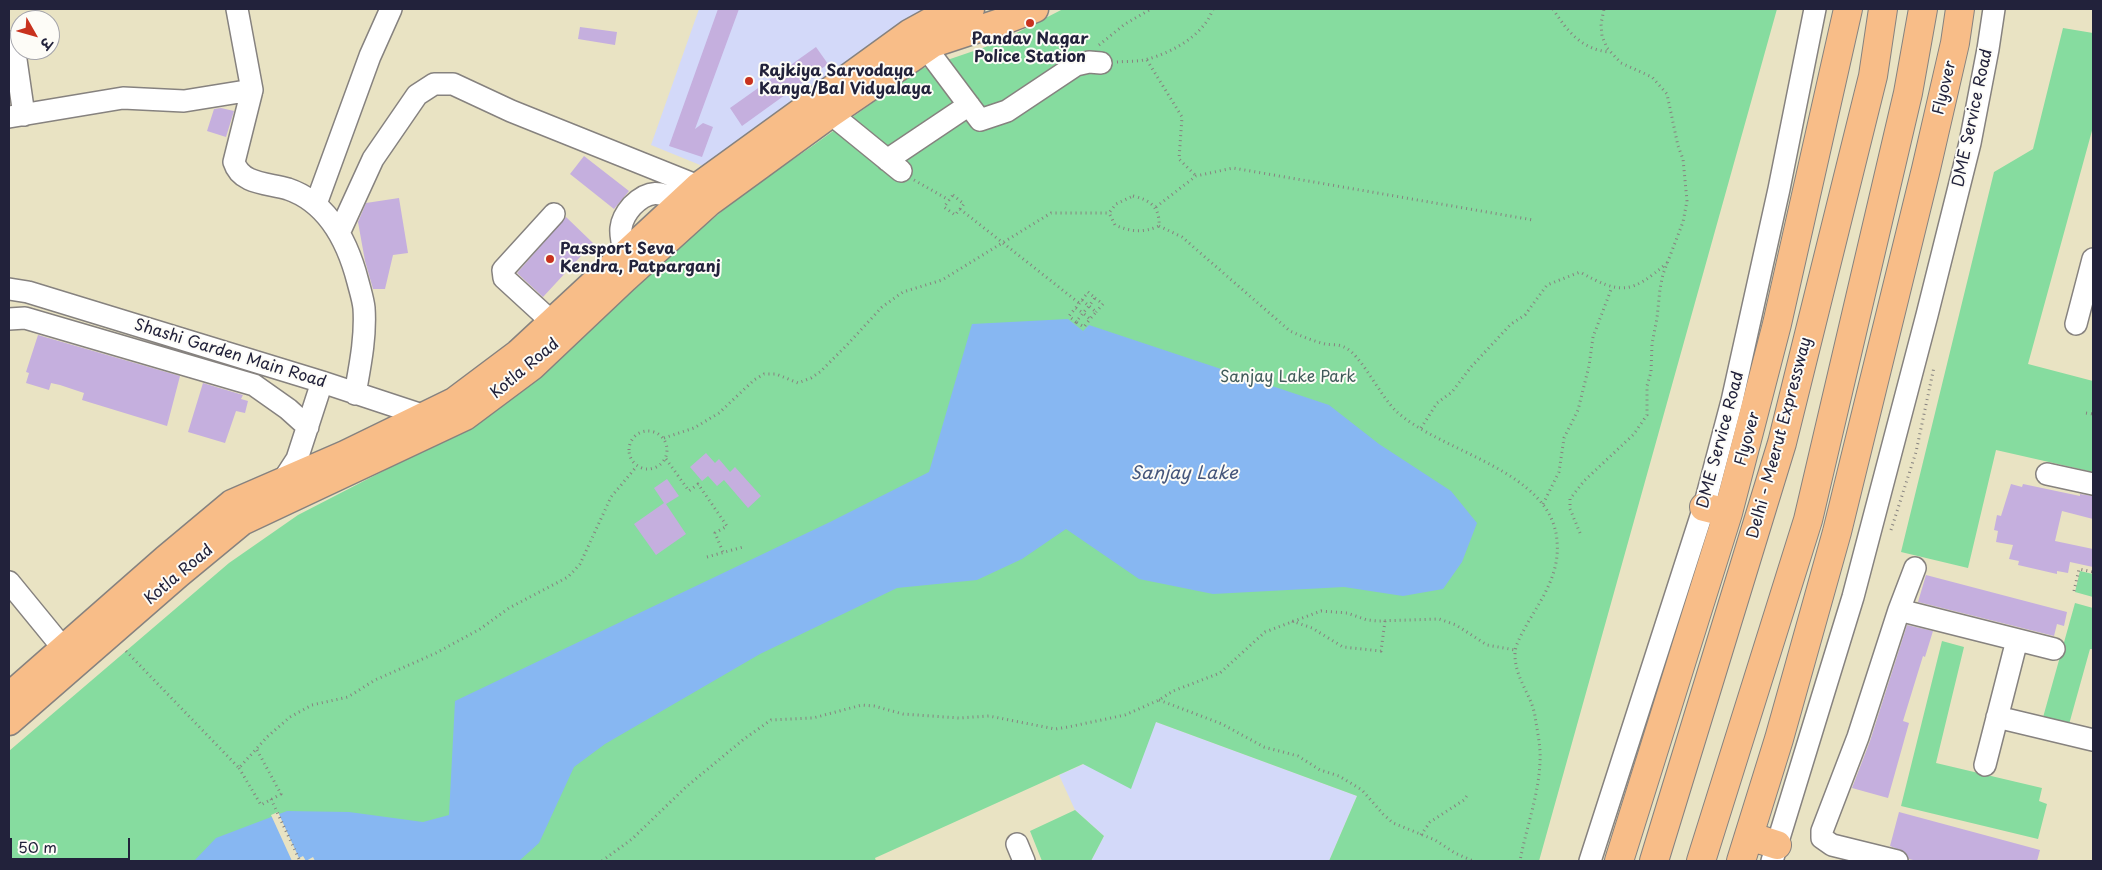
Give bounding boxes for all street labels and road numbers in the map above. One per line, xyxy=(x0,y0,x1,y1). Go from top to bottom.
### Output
street label: DME Service Road xyxy=(1949,47,1997,189)
street label: Flyover xyxy=(1929,59,1961,117)
street label: Shashi Garden Main Road xyxy=(132,316,328,392)
street label: Kotla Road xyxy=(487,335,563,403)
street label: Delhi - Meerut Expressway xyxy=(1744,335,1816,541)
street label: DME Service Road xyxy=(1693,369,1749,511)
street label: Flyover xyxy=(1732,410,1764,468)
street label: Kotla Road xyxy=(141,541,217,609)

